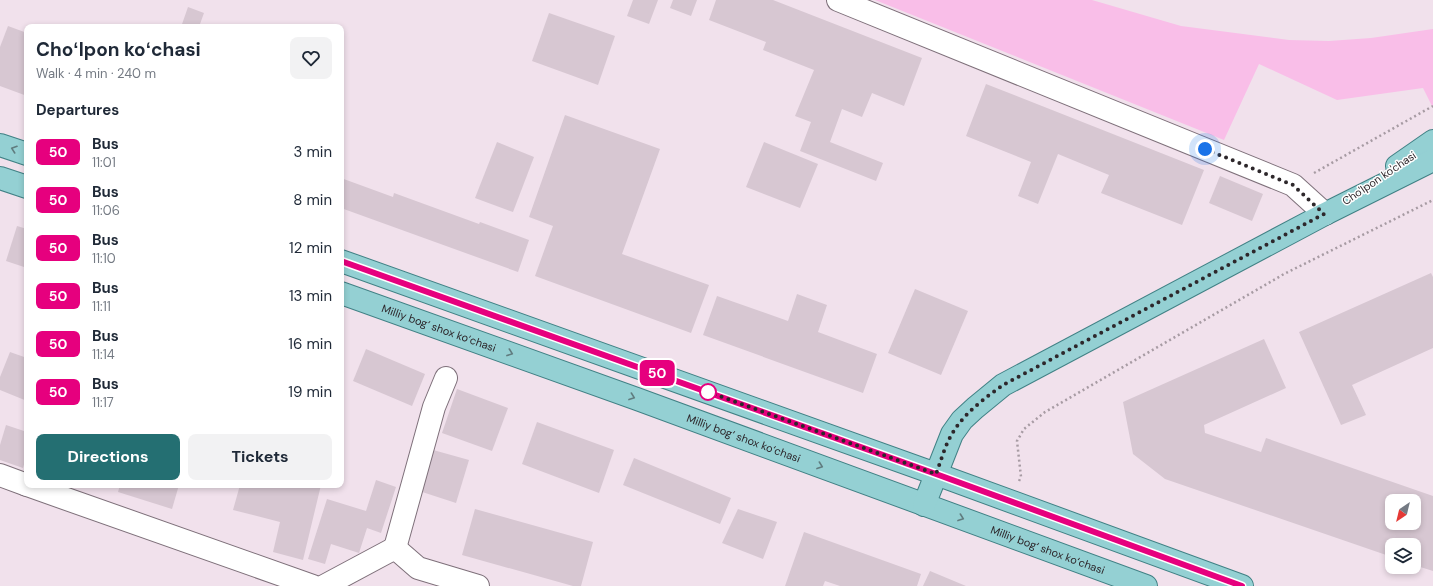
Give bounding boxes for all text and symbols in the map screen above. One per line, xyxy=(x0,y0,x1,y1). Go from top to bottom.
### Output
text: Choʻlpon koʻchasi xyxy=(36,37,201,62)
button: heart xyxy=(290,37,332,79)
text: Walk · 4 min · 240 m xyxy=(36,65,156,82)
text: Departures xyxy=(36,100,119,120)
text: Bus xyxy=(92,134,119,154)
your location xyxy=(1195,139,1215,159)
text: 3 min xyxy=(294,142,332,162)
text: 50 xyxy=(49,143,67,161)
one-way arrow xyxy=(10,146,17,154)
street label: Cho'lpon ko'chasi xyxy=(1339,148,1419,208)
text: 11:01 xyxy=(92,154,116,171)
text: Bus xyxy=(92,182,119,202)
text: 8 min xyxy=(293,190,332,210)
text: 50 xyxy=(49,191,67,209)
text: 11:06 xyxy=(92,202,120,219)
text: Bus xyxy=(92,230,119,250)
text: 12 min xyxy=(289,238,332,258)
text: 50 xyxy=(49,239,67,257)
text: 11:10 xyxy=(92,250,116,267)
text: Bus xyxy=(92,278,119,298)
text: 13 min xyxy=(289,286,332,306)
text: 50 xyxy=(49,287,67,305)
text: 11:11 xyxy=(92,298,111,315)
street label: Milliy bog‘ shox ko‘chasi xyxy=(380,301,498,355)
text: Bus xyxy=(92,326,119,346)
text: 16 min xyxy=(288,334,332,354)
text: 50 xyxy=(49,335,67,353)
text: 11:14 xyxy=(92,346,115,363)
one-way arrow xyxy=(506,349,513,357)
line badge: 50 xyxy=(639,360,675,386)
text: 50 xyxy=(648,364,666,382)
text: Bus xyxy=(92,374,119,394)
text: 19 min xyxy=(288,382,332,402)
text: 50 xyxy=(49,383,67,401)
unlabelled marker xyxy=(699,383,717,401)
one-way arrow xyxy=(628,393,635,401)
text: 11:17 xyxy=(92,394,114,411)
street label: Milliy bog‘ shox ko‘chasi xyxy=(685,411,803,466)
button: Directions xyxy=(36,434,180,480)
button: Tickets xyxy=(188,434,332,480)
one-way arrow xyxy=(816,462,823,470)
north arrow xyxy=(1385,494,1421,530)
map controls xyxy=(1385,494,1421,574)
one-way arrow xyxy=(957,514,964,522)
street label: Milliy bog‘ shox ko‘chasi xyxy=(989,523,1107,577)
button: layers xyxy=(1385,538,1421,574)

